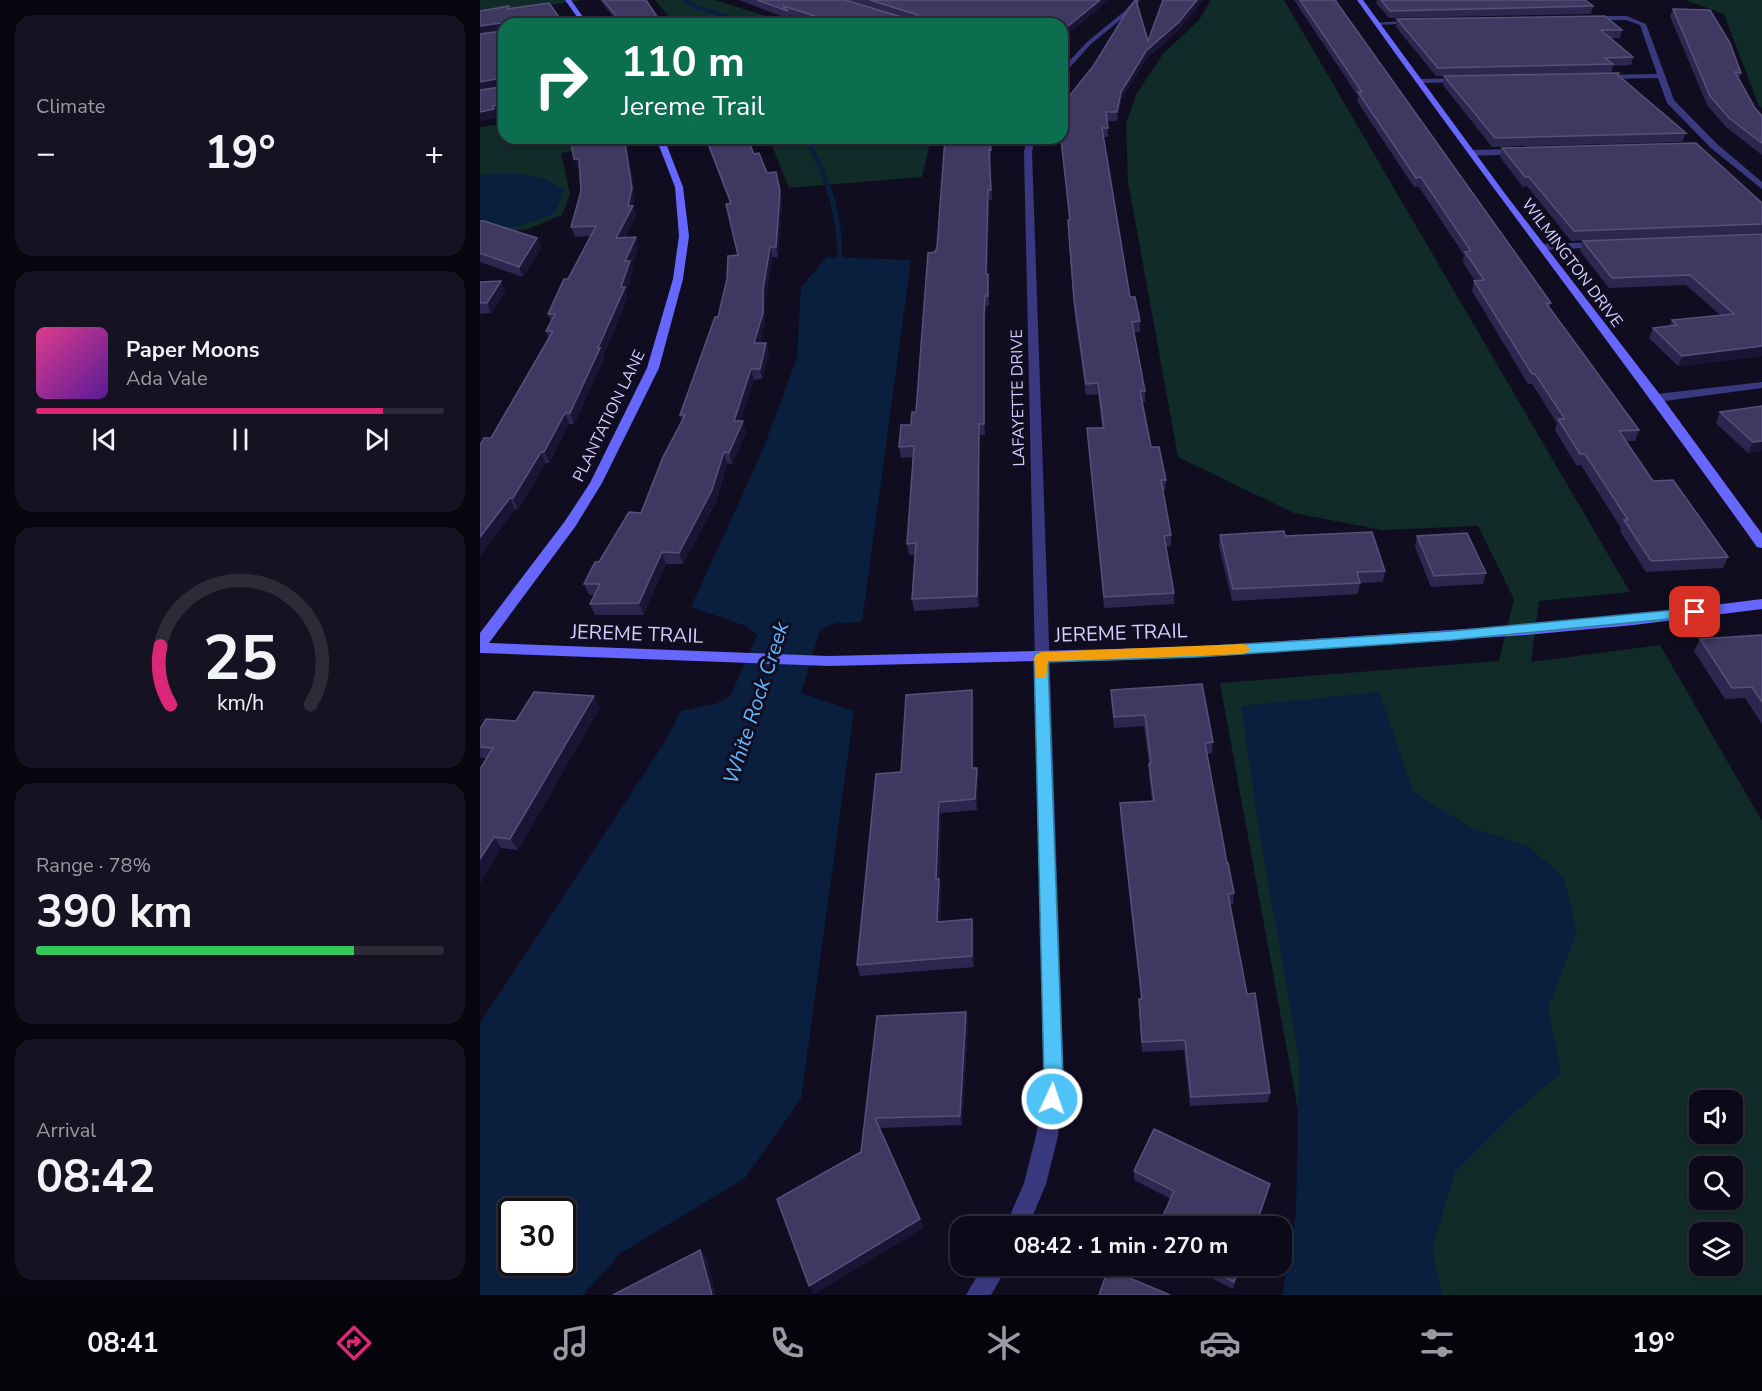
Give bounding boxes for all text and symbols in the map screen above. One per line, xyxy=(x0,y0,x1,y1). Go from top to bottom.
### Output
text: 110 m xyxy=(621,34,745,91)
icon: right xyxy=(522,42,600,120)
text: Jereme Trail xyxy=(621,88,765,125)
text: Climate xyxy=(36,93,105,120)
text: 19° xyxy=(204,123,276,184)
text: − xyxy=(36,131,56,176)
text: + xyxy=(424,131,444,176)
street label: WILMINGTON DRIVE xyxy=(1516,194,1628,332)
street label: LAFAYETTE DRIVE xyxy=(1006,329,1030,467)
text: Paper Moons xyxy=(126,335,260,365)
street label: PLANTATION LANE xyxy=(568,346,650,486)
text: Ada Vale xyxy=(126,365,208,392)
icon: previous xyxy=(88,423,121,456)
icon: pause xyxy=(224,423,257,456)
icon: next xyxy=(360,423,393,456)
pin xyxy=(1669,586,1720,637)
icon: arrive xyxy=(1678,595,1711,628)
text: 25 xyxy=(203,616,277,701)
street label: JEREME TRAIL xyxy=(1053,617,1188,649)
street label: JEREME TRAIL xyxy=(569,618,704,650)
water label: White Rock Creek xyxy=(717,618,796,788)
text: km/h xyxy=(216,688,264,718)
text: Range · 78% xyxy=(36,852,151,879)
text: 390 km xyxy=(36,882,193,943)
position arrow xyxy=(1020,1067,1084,1131)
map controls xyxy=(1689,1090,1743,1276)
button: sound xyxy=(1689,1090,1743,1144)
text: Arrival xyxy=(36,1117,96,1144)
text: 08:42 xyxy=(36,1147,155,1208)
button: search xyxy=(1689,1156,1743,1210)
speed limit sign: 30 xyxy=(498,1198,576,1276)
button: layers xyxy=(1689,1222,1743,1276)
text: 08:42 · 1 min · 270 m xyxy=(1014,1231,1228,1261)
icon: directions xyxy=(333,1322,375,1364)
icon: music xyxy=(550,1322,592,1364)
icon: phone xyxy=(766,1322,808,1364)
icon: climate xyxy=(983,1322,1025,1364)
icon: car xyxy=(1199,1322,1241,1364)
icon: filters xyxy=(1416,1322,1458,1364)
text: 08:41 xyxy=(87,1325,159,1362)
text: 19° xyxy=(1632,1325,1675,1362)

